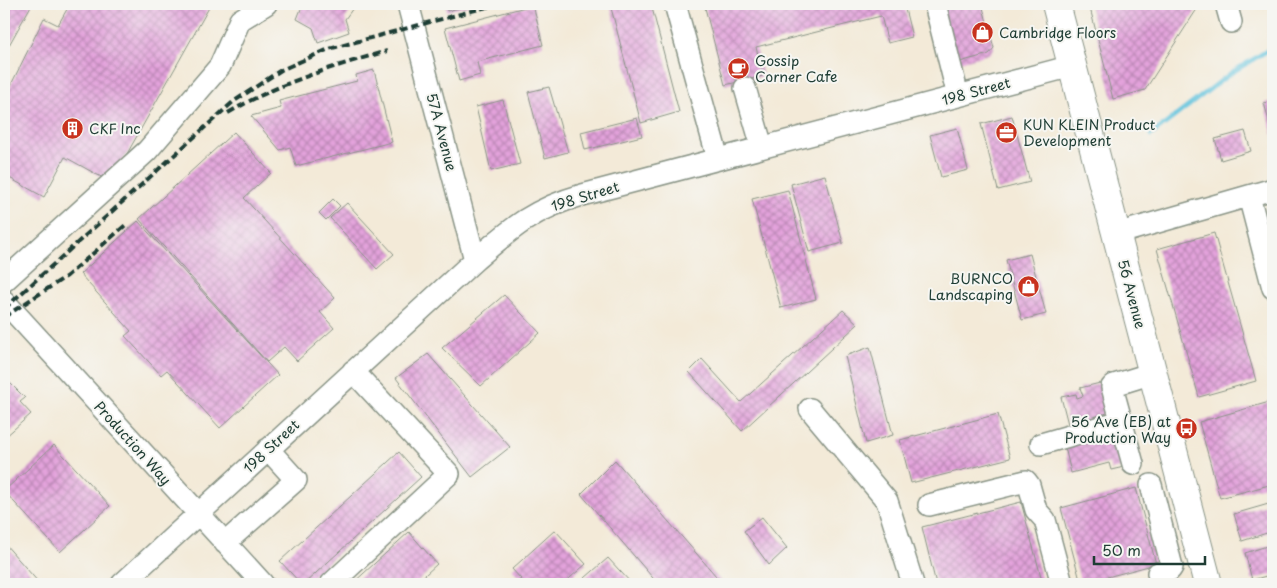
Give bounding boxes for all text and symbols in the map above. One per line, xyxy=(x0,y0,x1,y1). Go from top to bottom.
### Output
shop icon: Cambridge Floors xyxy=(971,20,995,44)
place label: Cambridge Floors xyxy=(999,22,1116,43)
place label: Gossip Corner Cafe xyxy=(755,50,837,87)
cafe icon: Gossip Corner Cafe xyxy=(727,56,751,80)
street label: 198 Street xyxy=(939,72,1013,110)
street label: 57A Avenue xyxy=(421,91,463,174)
place label: KUN KLEIN Product Development xyxy=(1023,114,1156,151)
building icon: CKF Inc xyxy=(61,116,85,140)
place label: CKF Inc xyxy=(89,118,141,139)
office icon: KUN KLEIN Product Development xyxy=(995,120,1019,144)
street label: 198 Street xyxy=(548,176,622,216)
street label: 56 Avenue xyxy=(1113,257,1151,331)
place label: BURNCO Landscaping xyxy=(929,268,1013,305)
shop icon: BURNCO Landscaping xyxy=(1017,274,1041,298)
street label: Production Way xyxy=(90,396,176,490)
place label: 56 Ave (EB) at Production Way xyxy=(1065,411,1171,448)
street label: 198 Street xyxy=(238,414,304,478)
bus stop icon: 56 Ave (EB) at Production Way xyxy=(1175,417,1199,441)
scale bar xyxy=(1094,533,1206,565)
text: 50 m xyxy=(1102,538,1141,561)

